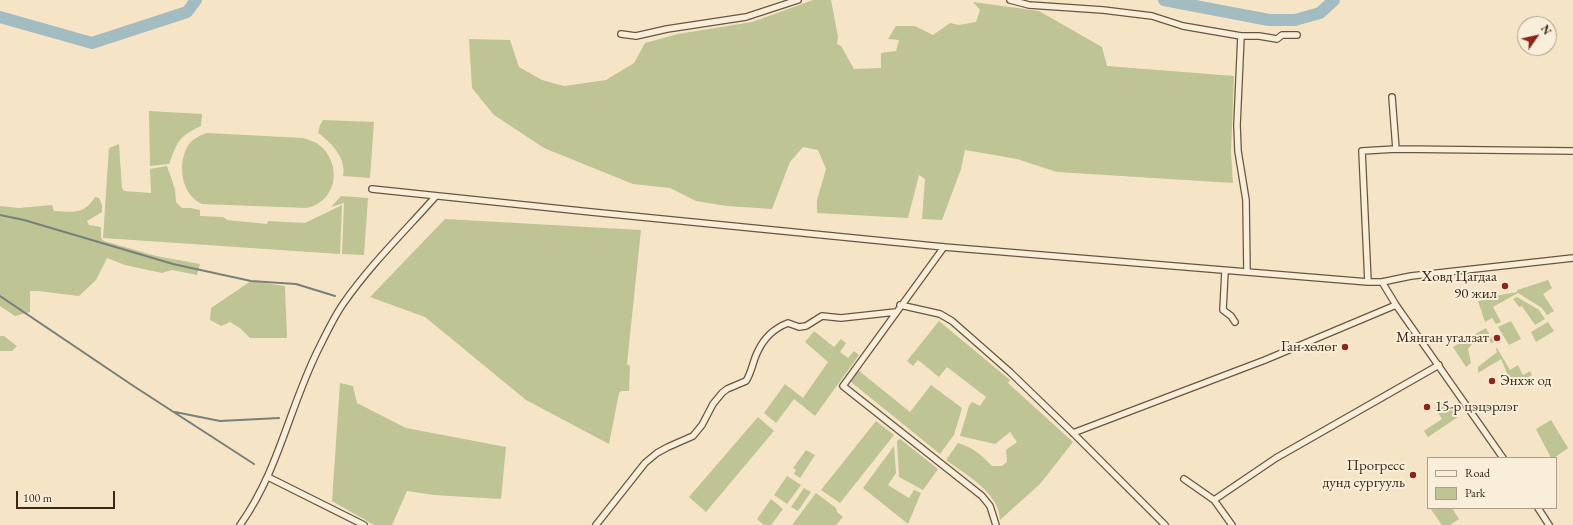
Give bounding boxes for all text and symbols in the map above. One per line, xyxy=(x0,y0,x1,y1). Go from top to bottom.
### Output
north arrow xyxy=(1517,16,1557,56)
text: N xyxy=(1538,22,1554,37)
place label: Ховд Цагдаа 90 жил xyxy=(1422,268,1497,303)
marker: Ховд Цагдаа 90 жил xyxy=(1500,281,1510,291)
place label: Мянган угалзат xyxy=(1396,329,1489,347)
marker: Мянган угалзат xyxy=(1492,333,1502,343)
place label: Ган хөлөг xyxy=(1281,338,1337,356)
marker: Ган хөлөг xyxy=(1340,342,1350,352)
place label: Энхж од xyxy=(1500,372,1551,390)
marker: Энхж од xyxy=(1487,376,1497,386)
place label: 15-р цэцэрлэг xyxy=(1435,398,1518,416)
marker: 15-р цэцэрлэг xyxy=(1422,402,1432,412)
place label: Прогресс дунд сургууль xyxy=(1322,457,1405,492)
legend xyxy=(1427,457,1557,509)
text: Road xyxy=(1465,465,1490,481)
marker: Прогресс дунд сургууль xyxy=(1408,470,1418,480)
scale bar xyxy=(18,483,117,509)
text: Park xyxy=(1465,485,1485,501)
text: 100 m xyxy=(23,490,52,506)

